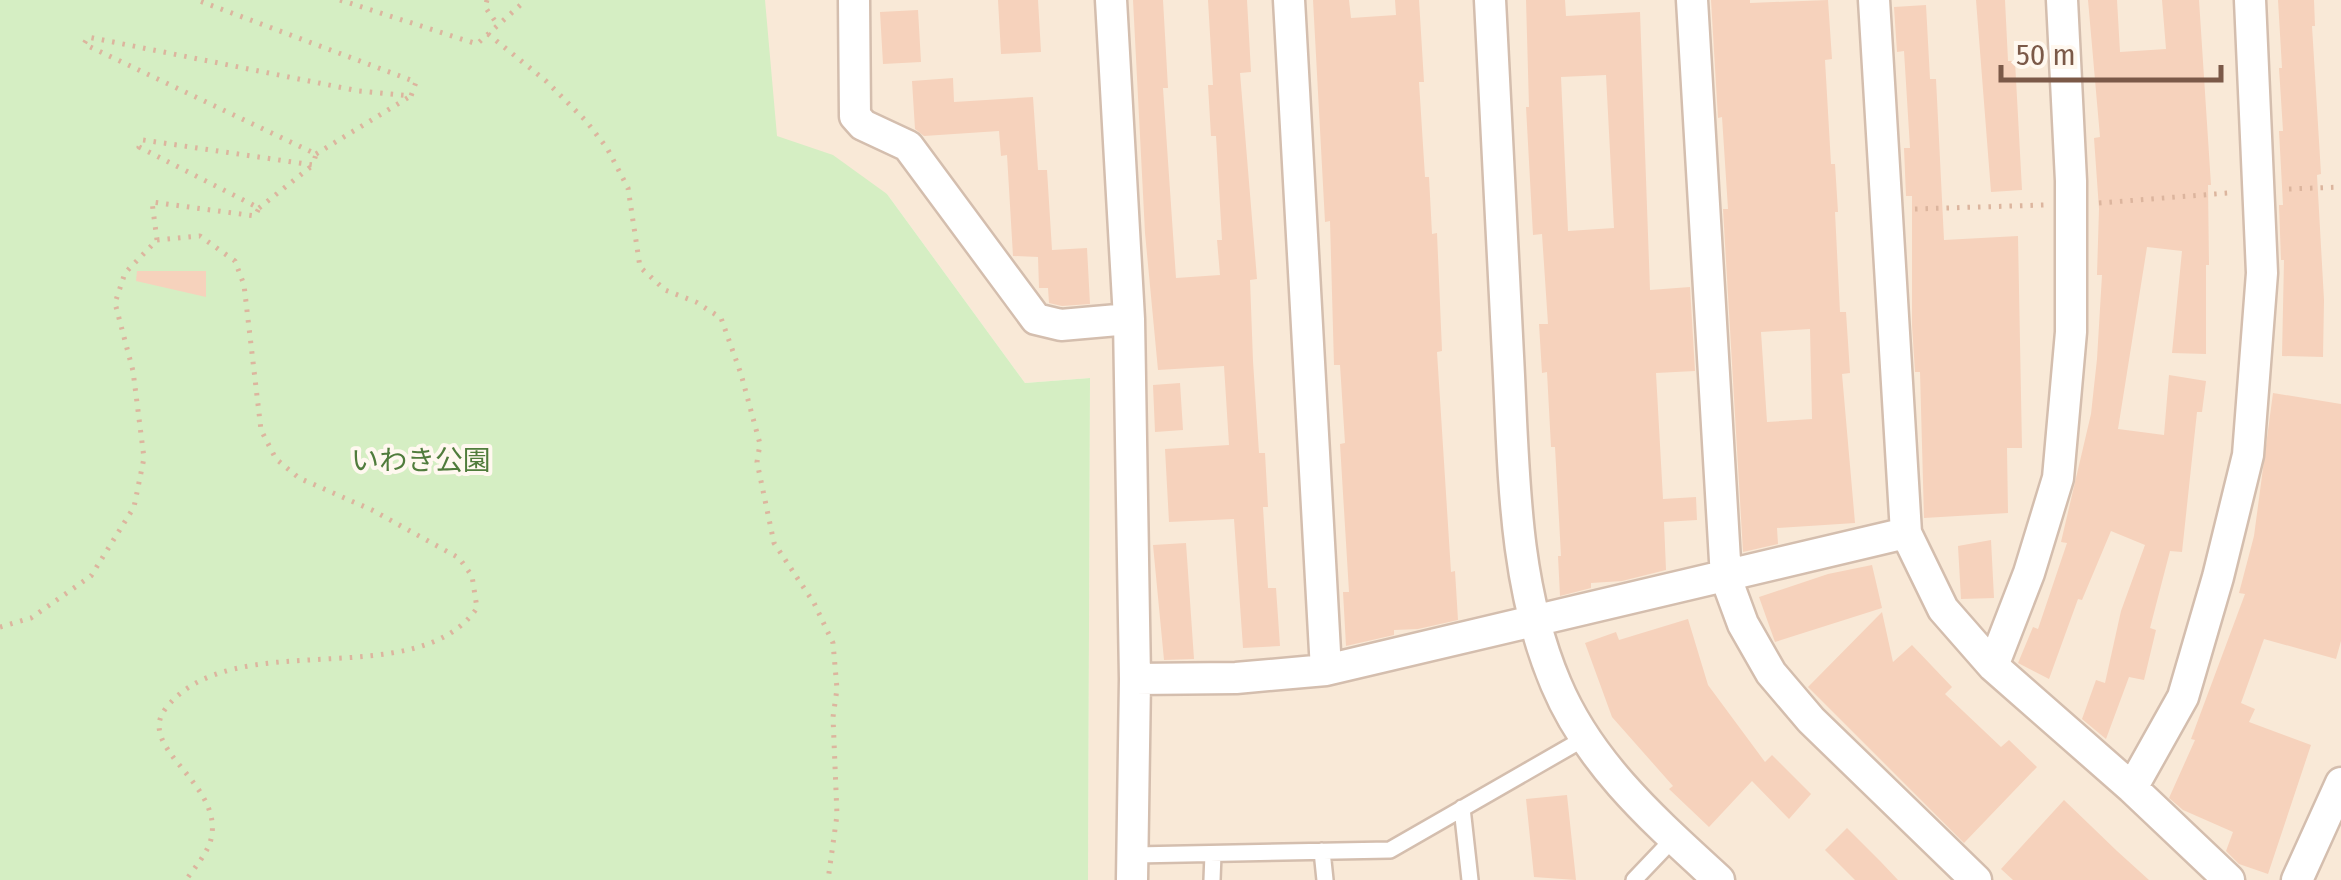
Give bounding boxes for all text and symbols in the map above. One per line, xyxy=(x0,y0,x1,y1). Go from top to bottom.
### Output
scale bar xyxy=(2001,20,2221,82)
text: 50 m xyxy=(2016,37,2076,73)
park label: いわき公園 xyxy=(351,444,491,477)

